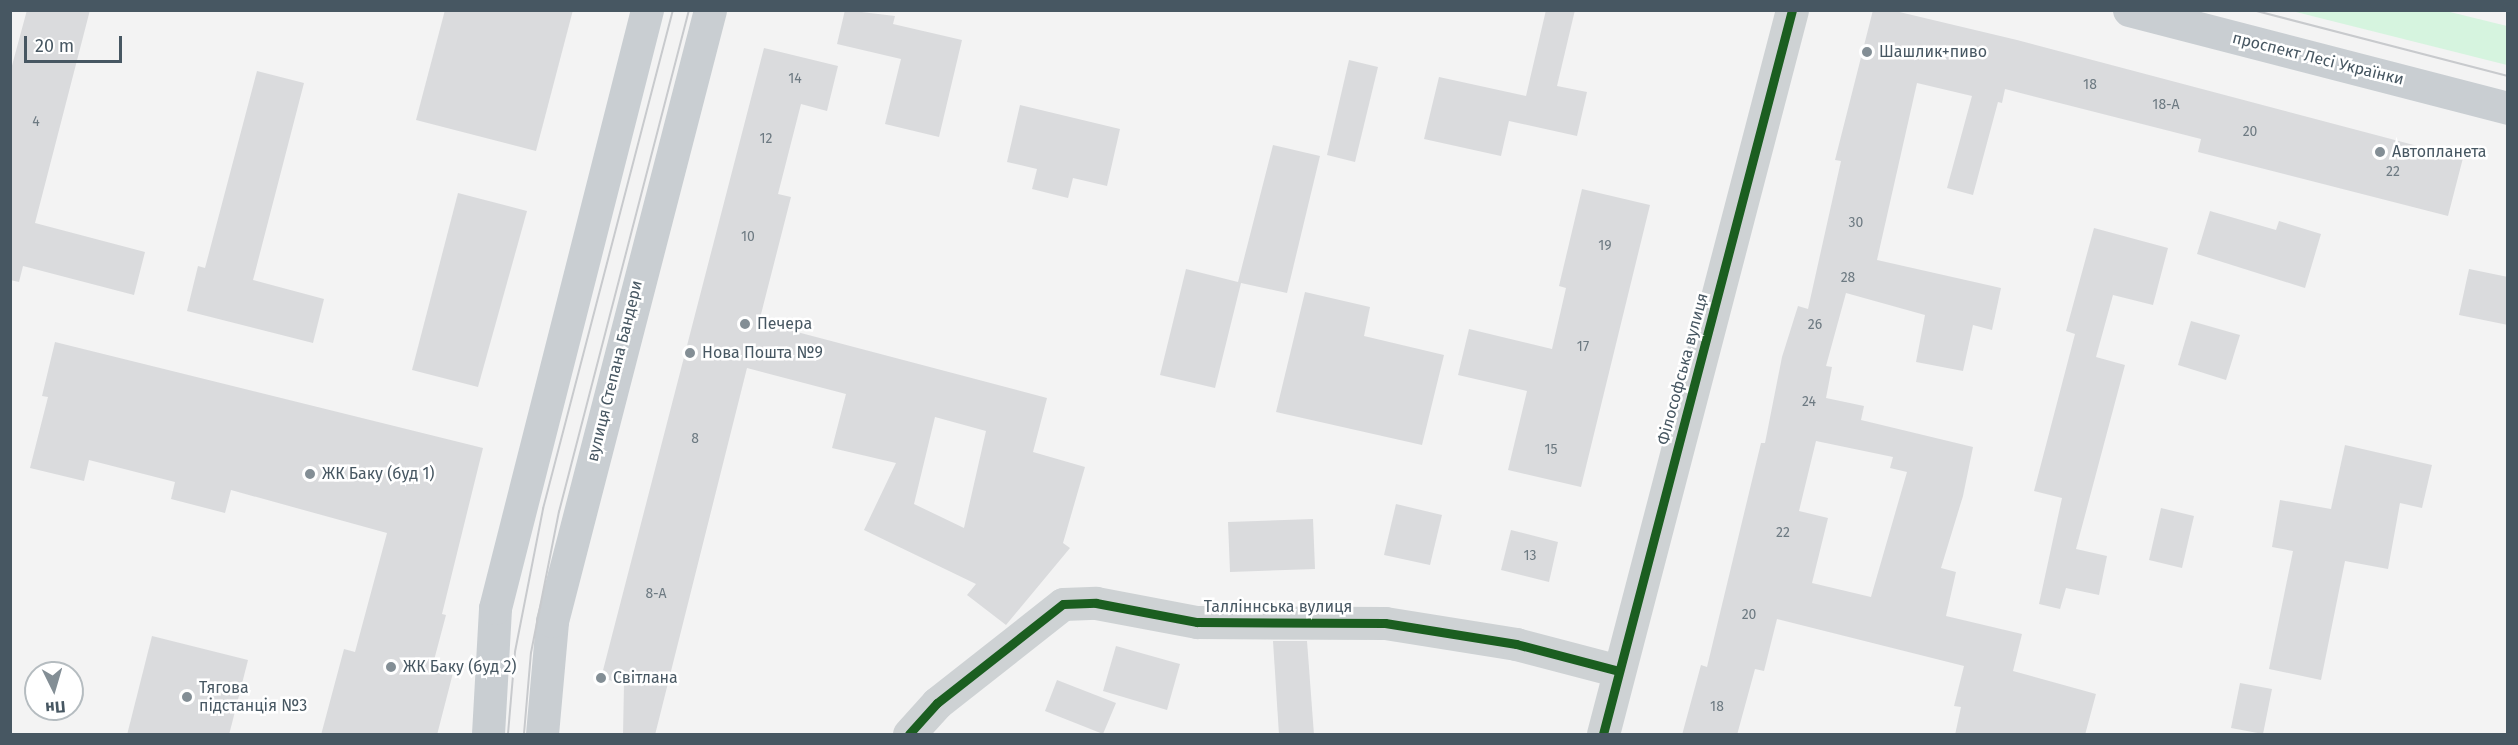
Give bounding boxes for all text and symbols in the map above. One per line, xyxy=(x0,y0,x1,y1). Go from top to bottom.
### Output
scale bar xyxy=(27,24,124,62)
street label: проспект Лесі Українки xyxy=(2230,28,2406,90)
text: 20 m xyxy=(35,35,74,57)
place label: Шашлик+пиво xyxy=(1879,42,1987,62)
marker: Шашлик+пиво xyxy=(1860,45,1874,59)
house number: 14 xyxy=(788,71,802,87)
house number: 18 xyxy=(2083,77,2097,93)
house number: 18-А xyxy=(2152,97,2180,113)
house number: 4 xyxy=(32,114,40,130)
house number: 20 xyxy=(2243,124,2257,140)
house number: 12 xyxy=(760,131,772,147)
place label: Автопланета xyxy=(2392,142,2486,162)
marker: Автопланета xyxy=(2373,145,2387,159)
house number: 22 xyxy=(2386,164,2400,180)
house number: 30 xyxy=(1849,215,1863,231)
house number: 10 xyxy=(741,229,755,245)
house number: 19 xyxy=(1598,238,1612,254)
house number: 28 xyxy=(1841,270,1855,286)
street label: вулиця Степана Бандери xyxy=(583,278,647,464)
street label: Філософська вулиця xyxy=(1653,291,1713,447)
place label: Печера xyxy=(757,314,812,334)
marker: Печера xyxy=(738,317,752,331)
house number: 26 xyxy=(1808,317,1822,333)
house number: 17 xyxy=(1577,339,1589,355)
place label: Нова Пошта №9 xyxy=(702,343,823,363)
marker: Нова Пошта №9 xyxy=(683,346,697,360)
house number: 24 xyxy=(1802,394,1816,410)
house number: 8 xyxy=(691,431,699,447)
house number: 15 xyxy=(1544,442,1558,458)
place label: ЖК Баку (буд 1) xyxy=(322,464,435,484)
marker: ЖК Баку (буд 1) xyxy=(303,467,317,481)
house number: 22 xyxy=(1776,525,1790,541)
house number: 13 xyxy=(1523,548,1537,564)
house number: 8-А xyxy=(645,586,667,602)
street label: Талліннська вулиця xyxy=(1204,597,1352,617)
house number: 20 xyxy=(1742,607,1756,623)
place label: ЖК Баку (буд 2) xyxy=(403,657,517,677)
marker: ЖК Баку (буд 2) xyxy=(384,660,398,674)
north arrow xyxy=(24,661,84,721)
place label: Світлана xyxy=(613,668,678,688)
marker: Світлана xyxy=(594,671,608,685)
place label: Тягова пiдстанцiя №3 xyxy=(199,678,307,716)
marker: Тягова пiдстанцiя №3 xyxy=(180,690,194,704)
text: Пн xyxy=(45,697,66,718)
house number: 18 xyxy=(1710,699,1724,715)

